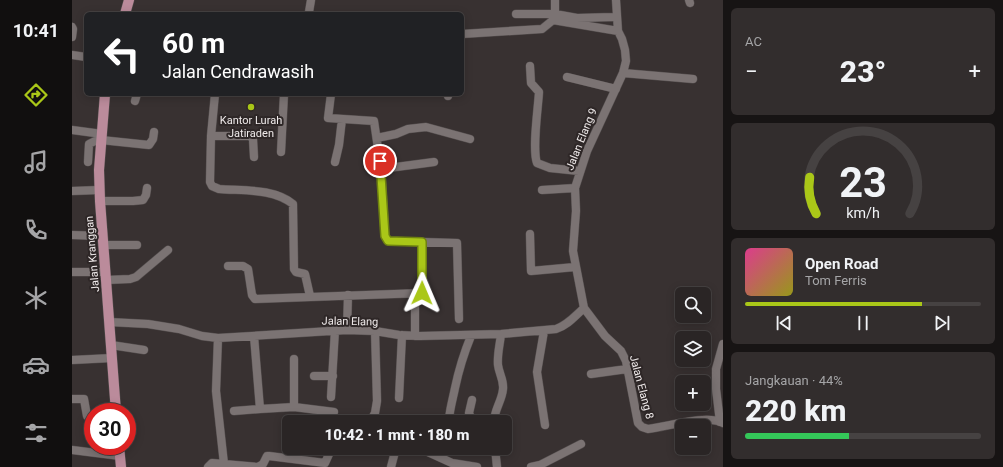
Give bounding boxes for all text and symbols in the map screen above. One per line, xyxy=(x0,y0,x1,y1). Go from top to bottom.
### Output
text: 10:41 xyxy=(13,20,59,41)
text: 60 m xyxy=(162,27,225,60)
icon: left xyxy=(96,28,148,80)
text: AC xyxy=(745,34,762,49)
text: 23° xyxy=(840,54,886,89)
text: − xyxy=(745,59,758,84)
text: + xyxy=(969,59,981,84)
text: Jalan Cendrawasih xyxy=(162,61,314,82)
icon: directions xyxy=(22,81,50,109)
marker: Kantor Lurah Jatiraden xyxy=(246,102,256,112)
street label: Jalan Elang 9 xyxy=(563,106,600,172)
place label: Kantor Lurah Jatiraden xyxy=(220,114,282,140)
pin xyxy=(363,144,397,178)
icon: music xyxy=(22,148,50,176)
icon: arrive xyxy=(369,150,391,172)
text: 23 xyxy=(839,158,887,207)
text: km/h xyxy=(846,205,880,221)
street label: Jalan Kranggan xyxy=(83,215,102,293)
icon: phone xyxy=(22,216,50,244)
text: Open Road xyxy=(805,255,879,273)
position arrow xyxy=(401,272,443,314)
text: Tom Ferris xyxy=(805,273,867,288)
icon: climate xyxy=(22,284,50,312)
map controls xyxy=(675,287,711,455)
button: search xyxy=(675,287,711,323)
icon: previous xyxy=(773,312,795,334)
icon: pause xyxy=(852,312,874,334)
icon: next xyxy=(931,312,953,334)
street label: Jalan Elang xyxy=(322,315,378,328)
button: layers xyxy=(675,331,711,367)
icon: car xyxy=(22,351,50,379)
street label: Jalan Elang 8 xyxy=(627,354,656,420)
text: Jangkauan · 44% xyxy=(745,373,843,388)
button: + xyxy=(675,375,711,411)
text: 220 km xyxy=(745,393,847,428)
speed limit sign: 30 xyxy=(84,403,136,455)
icon: filters xyxy=(22,419,50,447)
button: − xyxy=(675,419,711,455)
text: 10:42 · 1 mnt · 180 m xyxy=(325,426,469,444)

